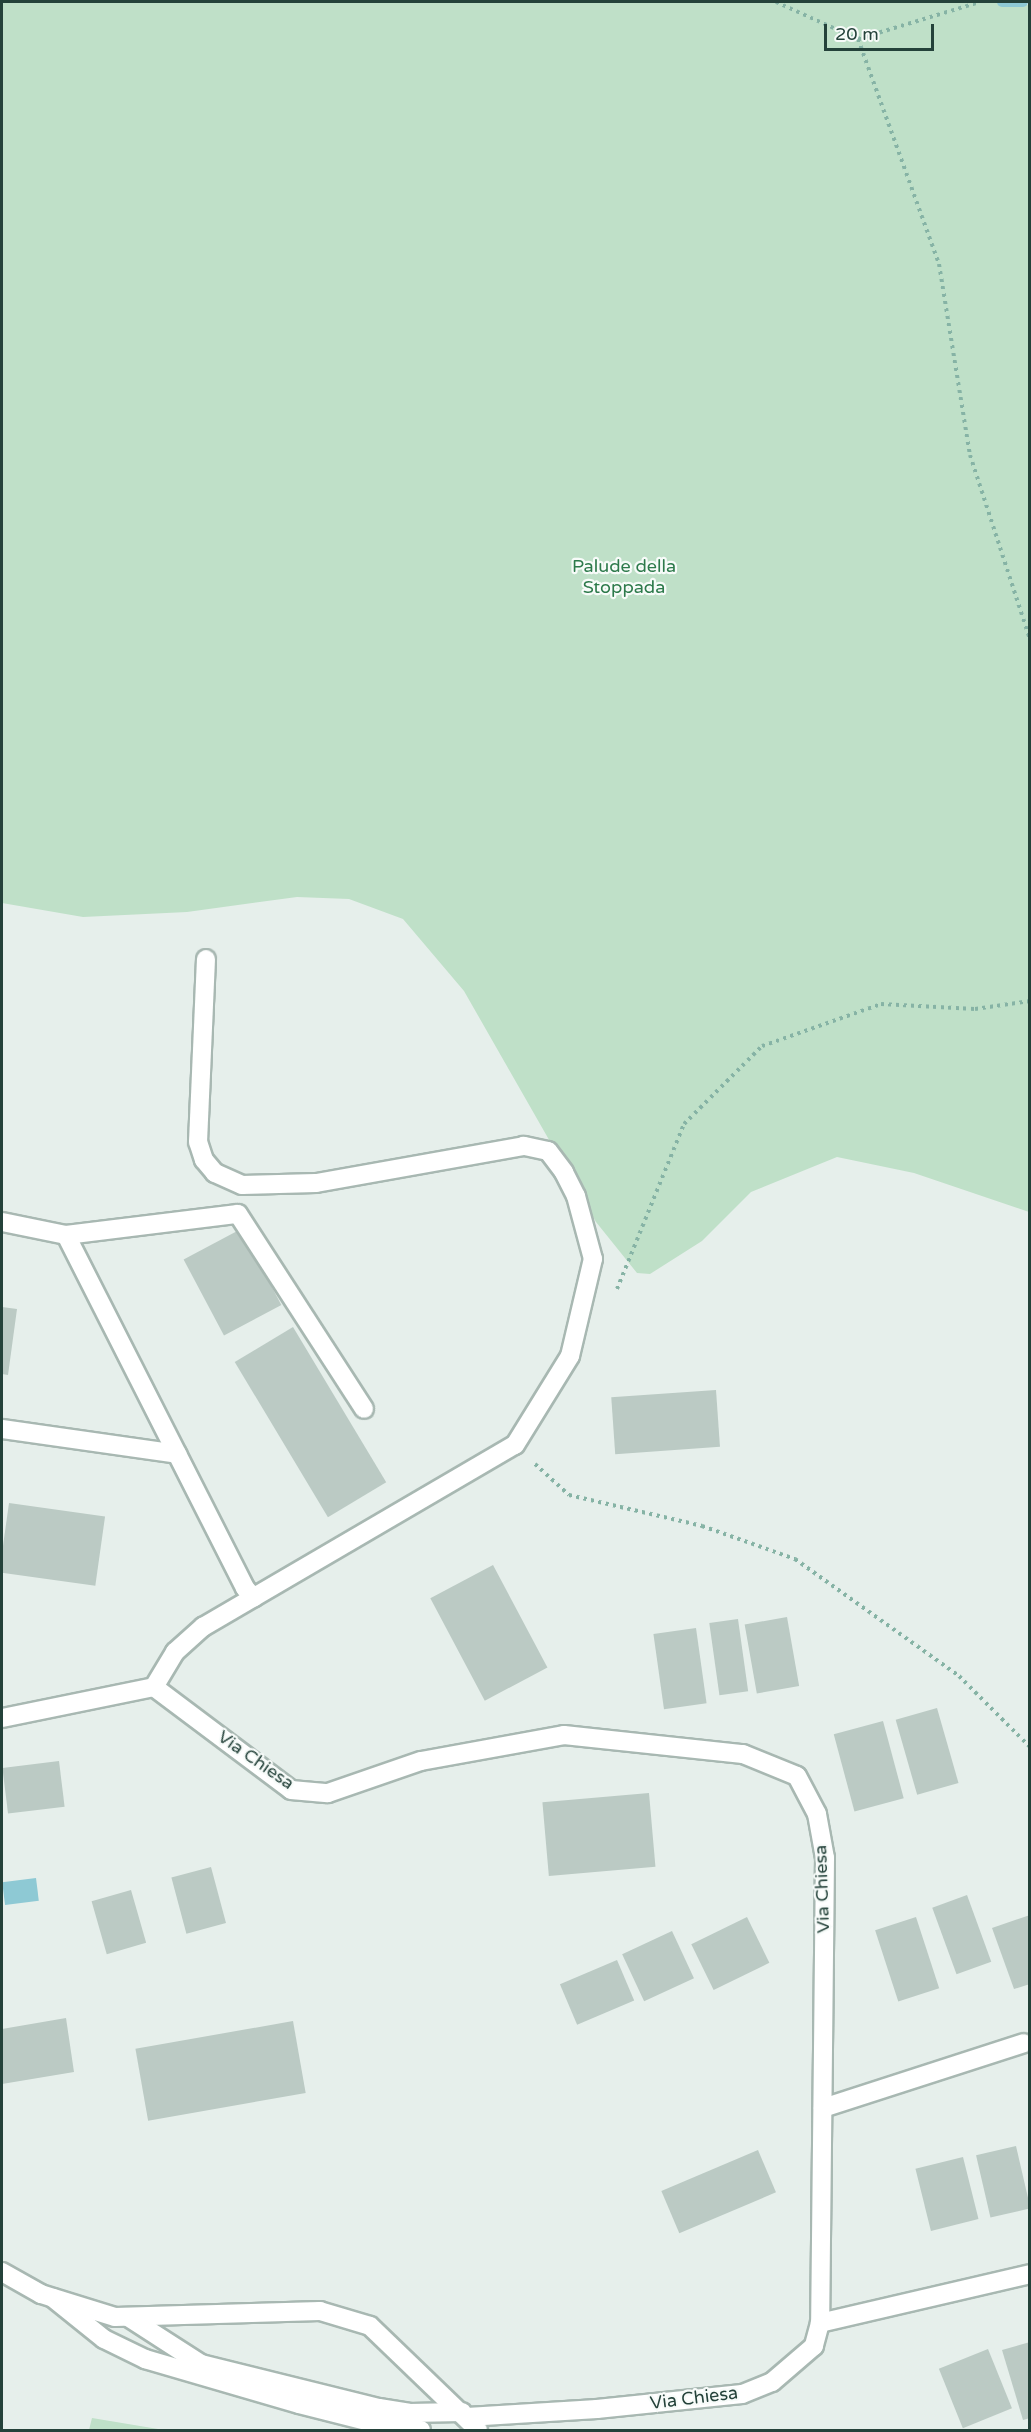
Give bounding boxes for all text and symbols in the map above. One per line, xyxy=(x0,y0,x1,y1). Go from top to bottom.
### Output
scale bar xyxy=(827,12,936,50)
text: 20 m xyxy=(835,23,879,45)
park label: Palude della Stoppada xyxy=(572,556,676,598)
street label: Via Chiesa xyxy=(214,1726,298,1794)
street label: Via Chiesa xyxy=(810,1844,834,1934)
street label: Via Chiesa xyxy=(649,2382,739,2414)

